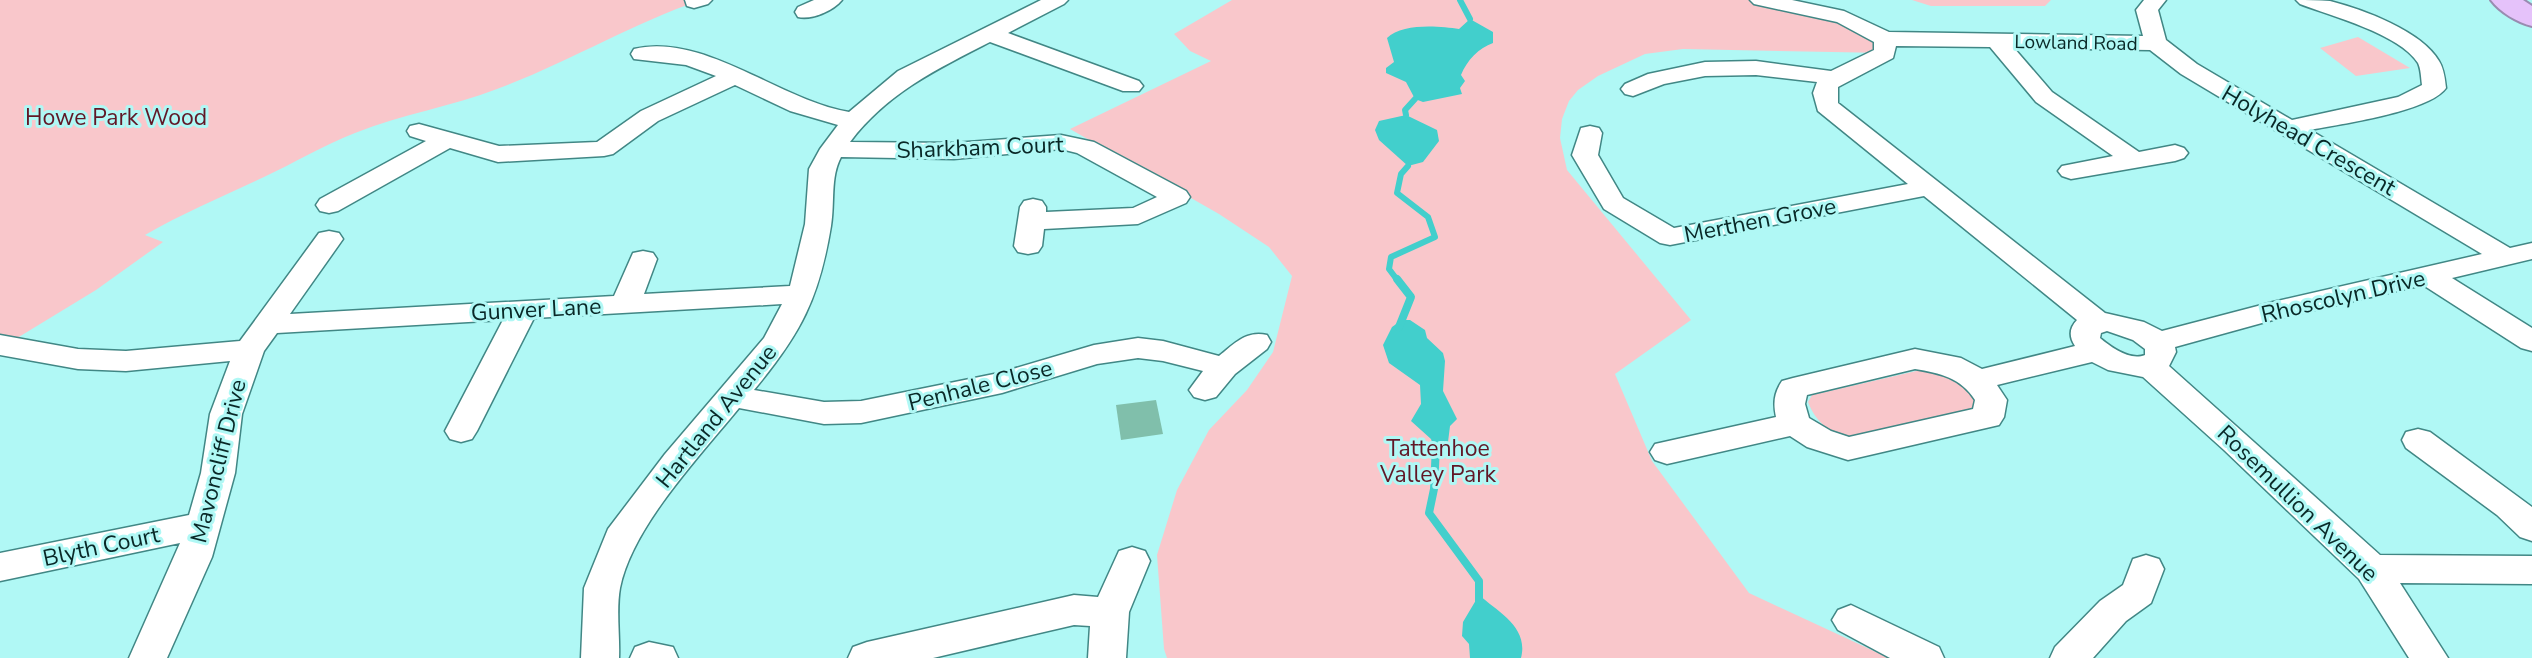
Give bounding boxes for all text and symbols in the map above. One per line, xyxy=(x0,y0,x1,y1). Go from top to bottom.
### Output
street label: Lowland Road xyxy=(2014,29,2138,57)
street label: Holyhead Crescent xyxy=(2216,78,2402,203)
park label: Howe Park Wood xyxy=(25,102,207,133)
street label: Sharkham Court xyxy=(896,129,1065,166)
street label: Merthen Grove xyxy=(1681,191,1839,250)
street label: Rhoscolyn Drive xyxy=(2258,263,2428,330)
street label: Gunver Lane xyxy=(470,291,602,328)
street label: Hartland Avenue xyxy=(649,338,784,495)
street label: Penhale Close xyxy=(905,353,1056,418)
street label: Mavoncliff Drive xyxy=(183,376,254,546)
street label: Rosemullion Avenue xyxy=(2210,418,2385,588)
park label: Tattenhoe Valley Park xyxy=(1379,433,1496,490)
street label: Blyth Court xyxy=(40,519,163,574)

